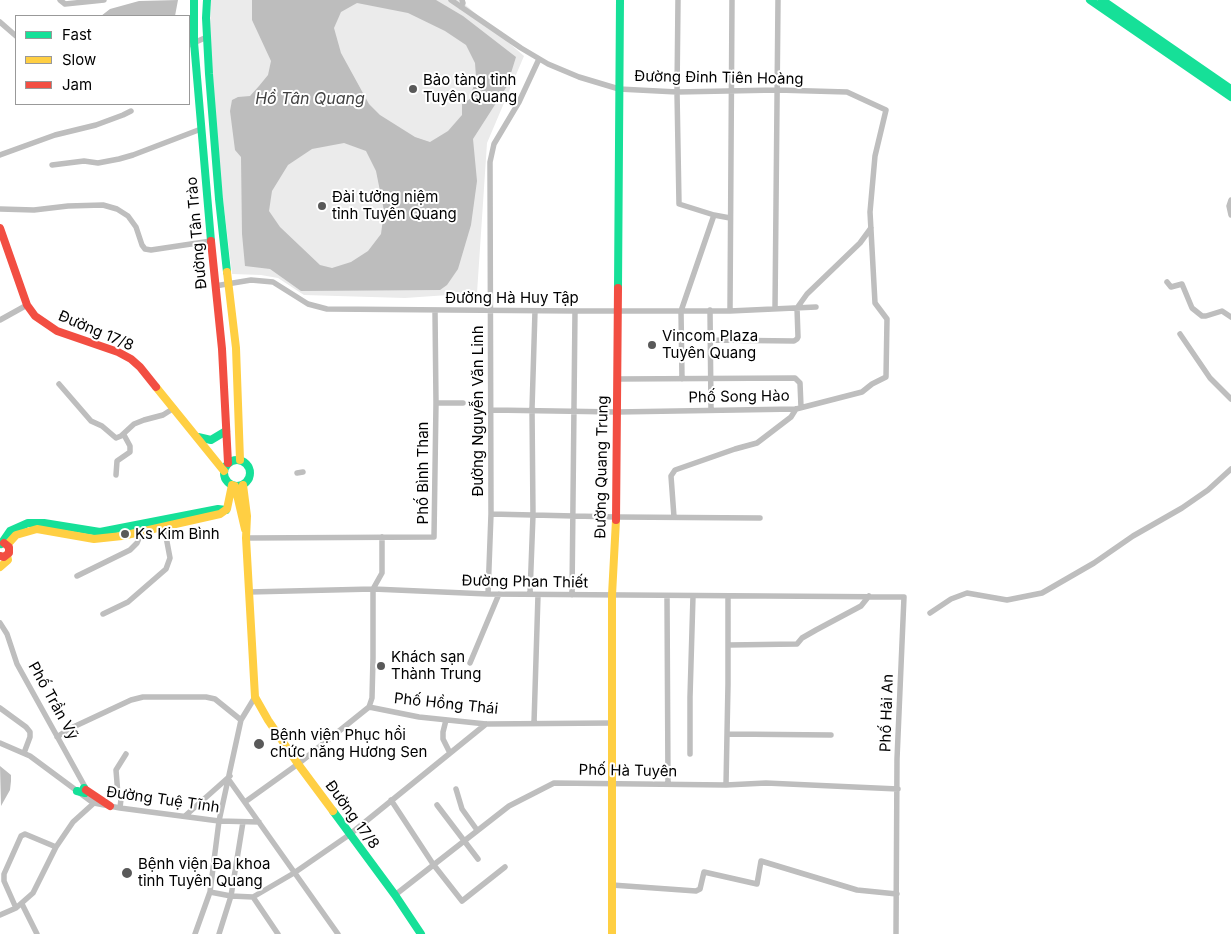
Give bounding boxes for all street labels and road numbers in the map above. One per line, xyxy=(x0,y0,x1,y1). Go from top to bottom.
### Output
street label: Đường Đinh Tiên Hoàng xyxy=(634,68,804,88)
street label: Đường Tân Trào xyxy=(183,176,211,290)
street label: Đường Hà Huy Tập xyxy=(445,289,579,307)
street label: Đường 17/8 xyxy=(56,307,136,355)
street label: Đường Nguyễn Văn Linh xyxy=(469,325,487,497)
street label: Phố Song Hào xyxy=(688,387,790,407)
street label: Đường Quang Trung xyxy=(592,395,612,539)
street label: Phố Bình Than xyxy=(414,422,432,524)
street label: Đường Phan Thiết xyxy=(462,572,588,592)
street label: Phố Trần Vỹ xyxy=(24,659,82,743)
street label: Phố Hải An xyxy=(877,674,897,752)
street label: Phố Hồng Thái xyxy=(393,690,499,718)
street label: Phố Hà Tuyên xyxy=(579,761,677,781)
street label: Đường 17/8 xyxy=(321,777,383,853)
street label: Đường Tuệ Tĩnh xyxy=(105,783,221,817)

